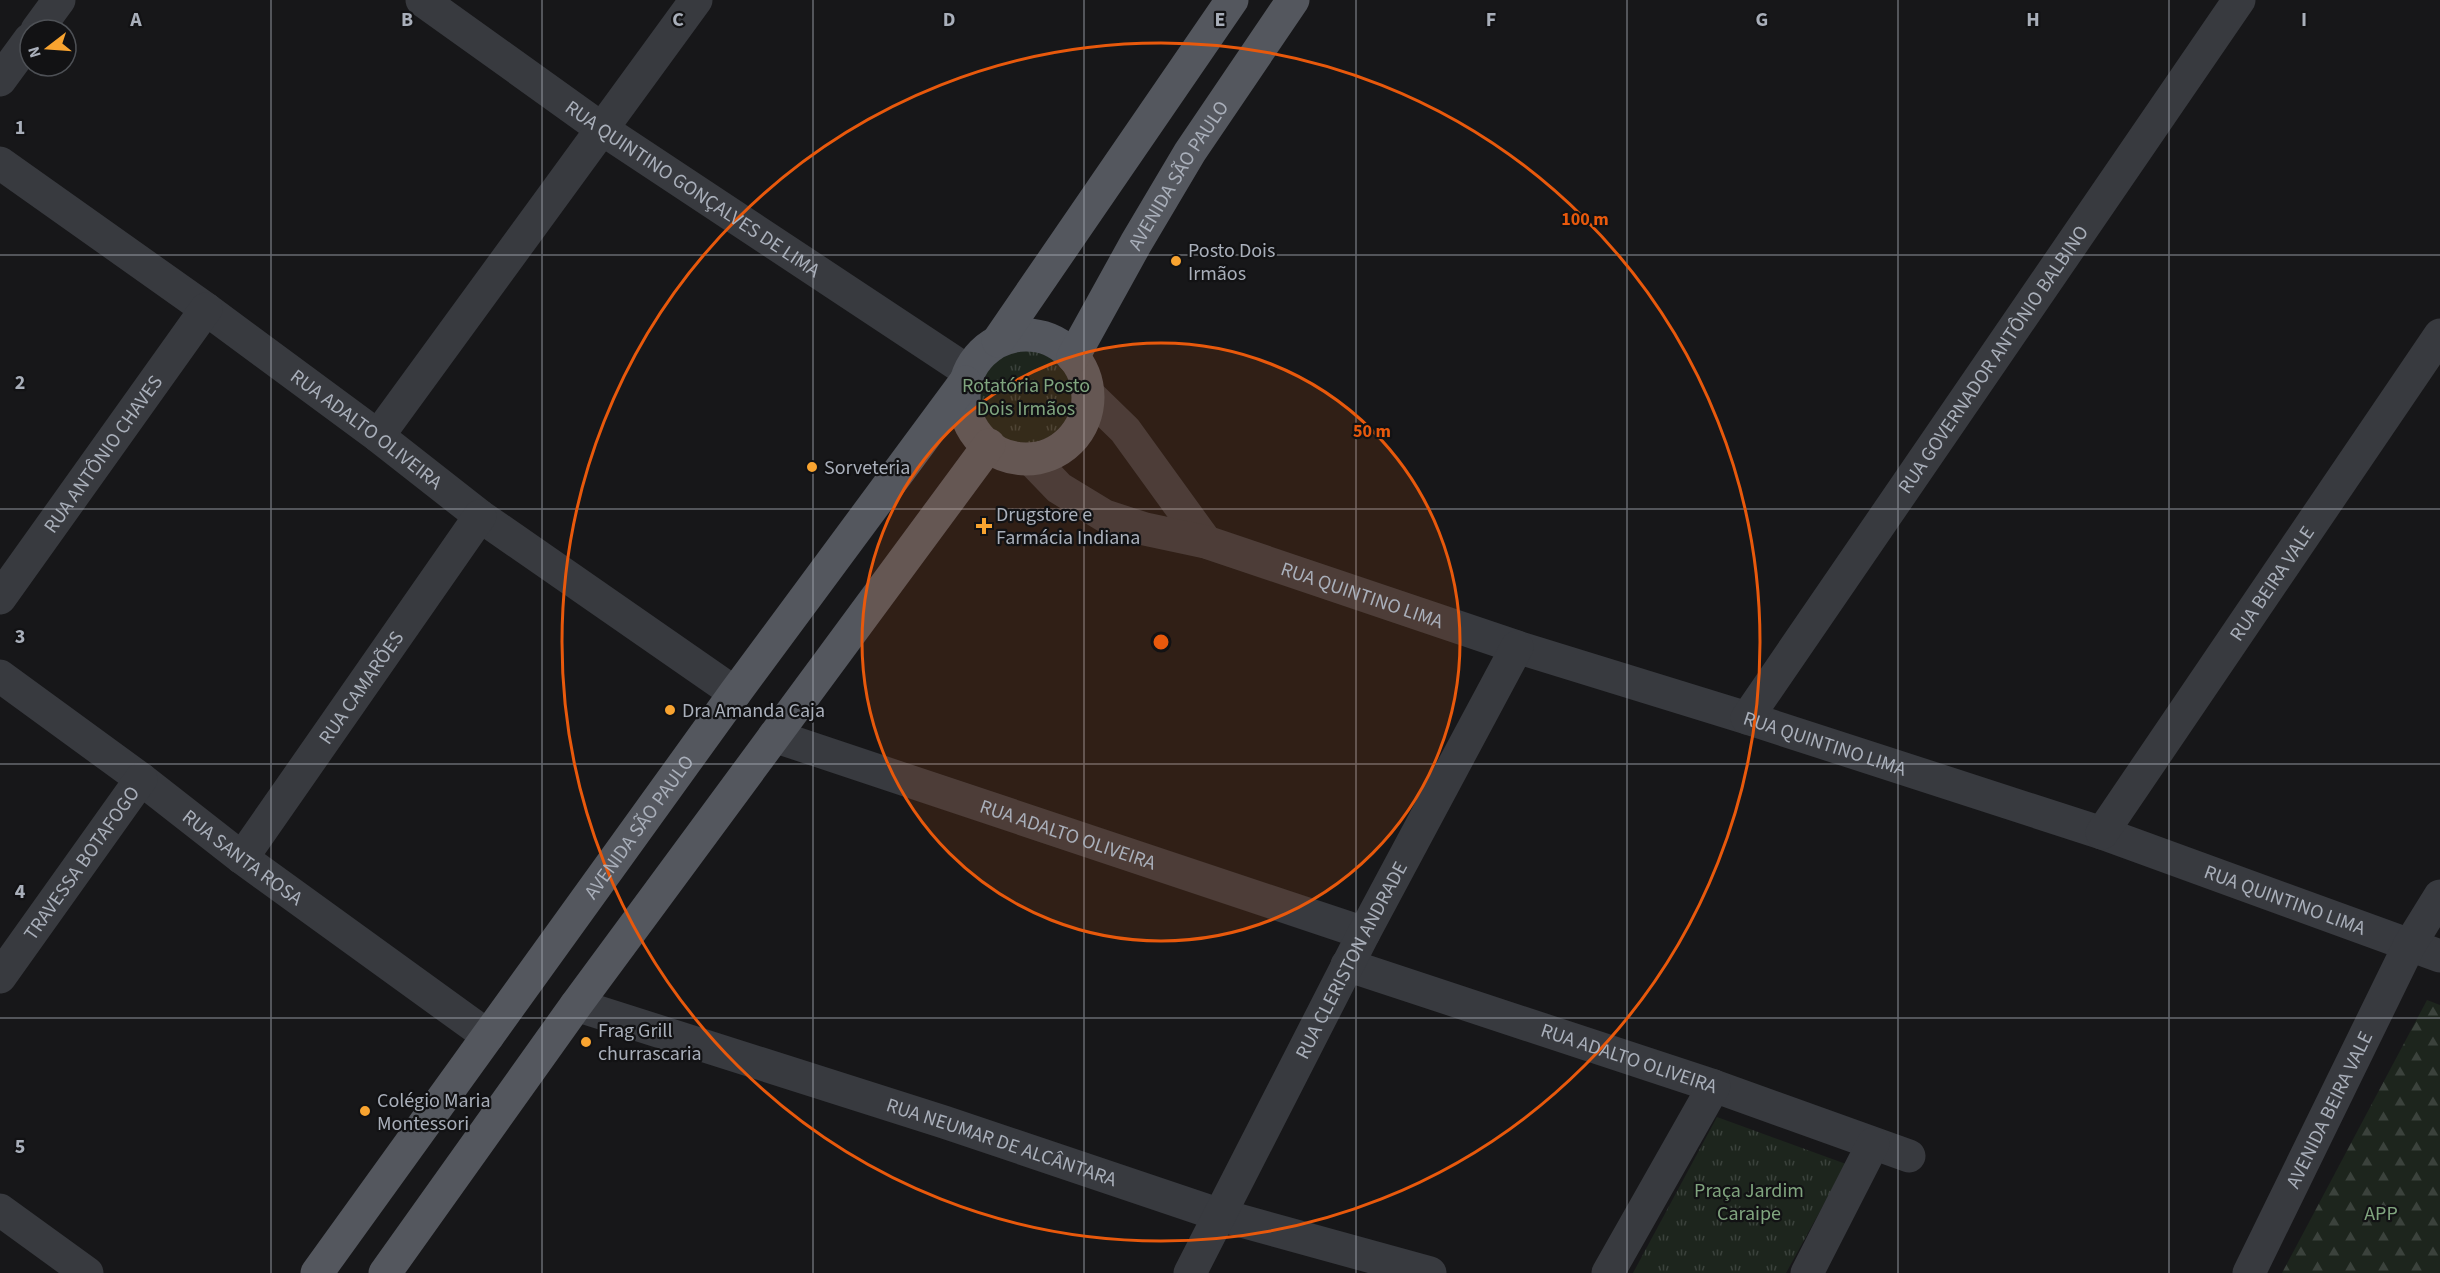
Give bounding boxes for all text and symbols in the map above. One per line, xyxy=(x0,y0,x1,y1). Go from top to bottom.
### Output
text: A xyxy=(129,6,142,34)
text: B xyxy=(401,6,413,34)
text: C xyxy=(672,6,684,34)
text: D xyxy=(943,6,955,34)
text: E xyxy=(1215,6,1225,34)
text: F xyxy=(1486,6,1496,34)
text: G xyxy=(1756,6,1768,34)
text: H xyxy=(2026,6,2040,34)
text: I xyxy=(2301,6,2307,34)
north arrow xyxy=(18,18,78,78)
text: N xyxy=(23,44,47,60)
street label: RUA QUINTINO GONÇALVES DE LIMA xyxy=(559,94,825,285)
street label: AVENIDA SÃO PAULO xyxy=(1122,95,1236,256)
text: 1 xyxy=(15,114,25,142)
text: 100 m xyxy=(1561,207,1609,232)
street label: RUA GOVERNADOR ANTÔNIO BALBINO xyxy=(1892,220,2096,500)
place label: Posto Dois Irmãos xyxy=(1188,237,1275,288)
marker: Posto Dois Irmãos xyxy=(1169,254,1183,268)
street label: RUA ADALTO OLIVEIRA xyxy=(284,363,448,496)
text: 2 xyxy=(15,369,25,397)
street label: RUA ANTÔNIO CHAVES xyxy=(37,370,170,539)
park label: Rotatória Posto Dois Irmãos xyxy=(962,372,1090,423)
text: 50 m xyxy=(1353,419,1391,444)
place label: Sorveteria xyxy=(824,454,910,482)
marker: Sorveteria xyxy=(805,460,819,474)
place label: Drugstore e Farmácia Indiana xyxy=(996,501,1140,552)
marker: Drugstore e Farmácia Indiana xyxy=(977,519,991,533)
street label: RUA BEIRA VALE xyxy=(2223,520,2322,647)
street label: RUA QUINTINO LIMA xyxy=(1277,555,1447,636)
text: 3 xyxy=(15,623,25,651)
street label: RUA CAMARÕES xyxy=(312,625,411,750)
centre of rings xyxy=(1151,632,1171,652)
place label: Dra Amanda Caja xyxy=(682,697,825,725)
marker: Dra Amanda Caja xyxy=(663,703,677,717)
street label: RUA QUINTINO LIMA xyxy=(1739,705,1910,784)
street label: AVENIDA SÃO PAULO xyxy=(578,750,701,905)
street label: TRAVESSA BOTAFOGO xyxy=(17,781,147,946)
street label: RUA ADALTO OLIVEIRA xyxy=(976,793,1160,878)
street label: RUA SANTA ROSA xyxy=(176,803,308,913)
street label: RUA CLERISTON ANDRADE xyxy=(1289,857,1415,1064)
street label: RUA QUINTINO LIMA xyxy=(2200,858,2369,943)
text: 4 xyxy=(15,878,26,906)
place label: Frag Grill churrascaria xyxy=(598,1017,702,1068)
street label: RUA ADALTO OLIVEIRA xyxy=(1537,1017,1721,1101)
street label: AVENIDA BEIRA VALE xyxy=(2280,1027,2380,1193)
marker: Frag Grill churrascaria xyxy=(579,1035,593,1049)
place label: Colégio Maria Montessori xyxy=(377,1087,490,1138)
street label: RUA NEUMAR DE ALCÂNTARA xyxy=(882,1091,1120,1194)
marker: Colégio Maria Montessori xyxy=(358,1104,372,1118)
text: 5 xyxy=(15,1133,25,1161)
park label: Praça Jardim Caraipe xyxy=(1694,1177,1804,1228)
park label: APP xyxy=(2364,1200,2398,1228)

